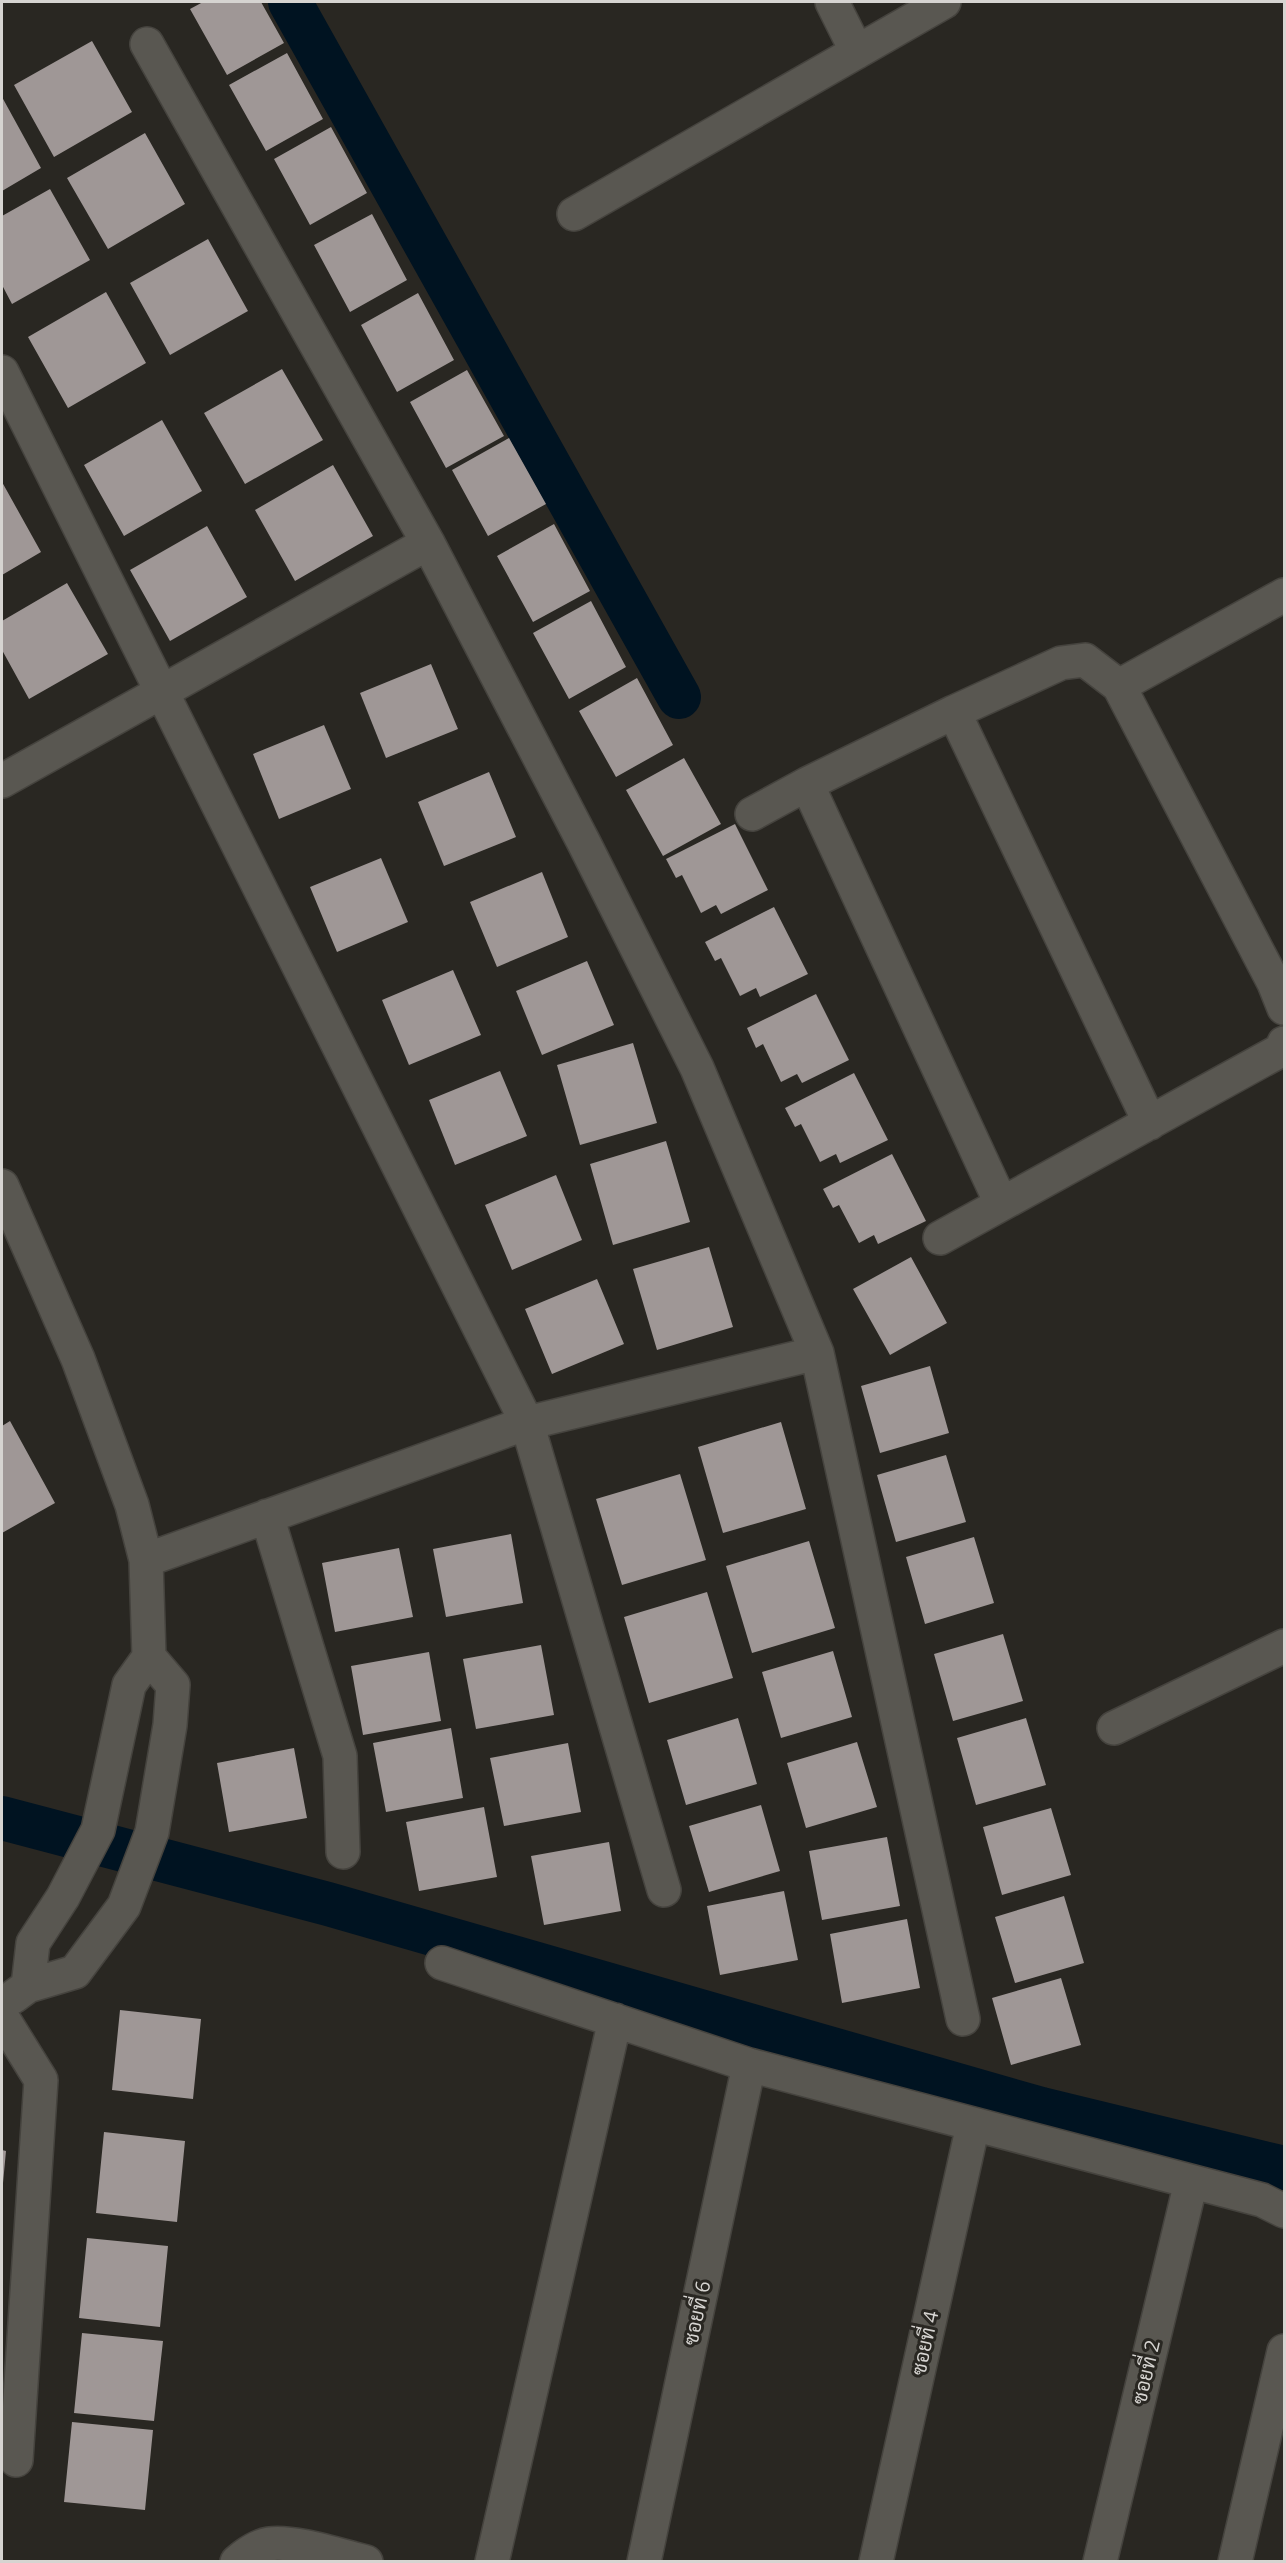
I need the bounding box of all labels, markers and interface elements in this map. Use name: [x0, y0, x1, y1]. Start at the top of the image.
street label: ซอยที่ 6: [674, 2278, 717, 2348]
street label: ซอยที่ 4: [902, 2307, 945, 2378]
street label: ซอยที่ 2: [1122, 2336, 1166, 2407]

